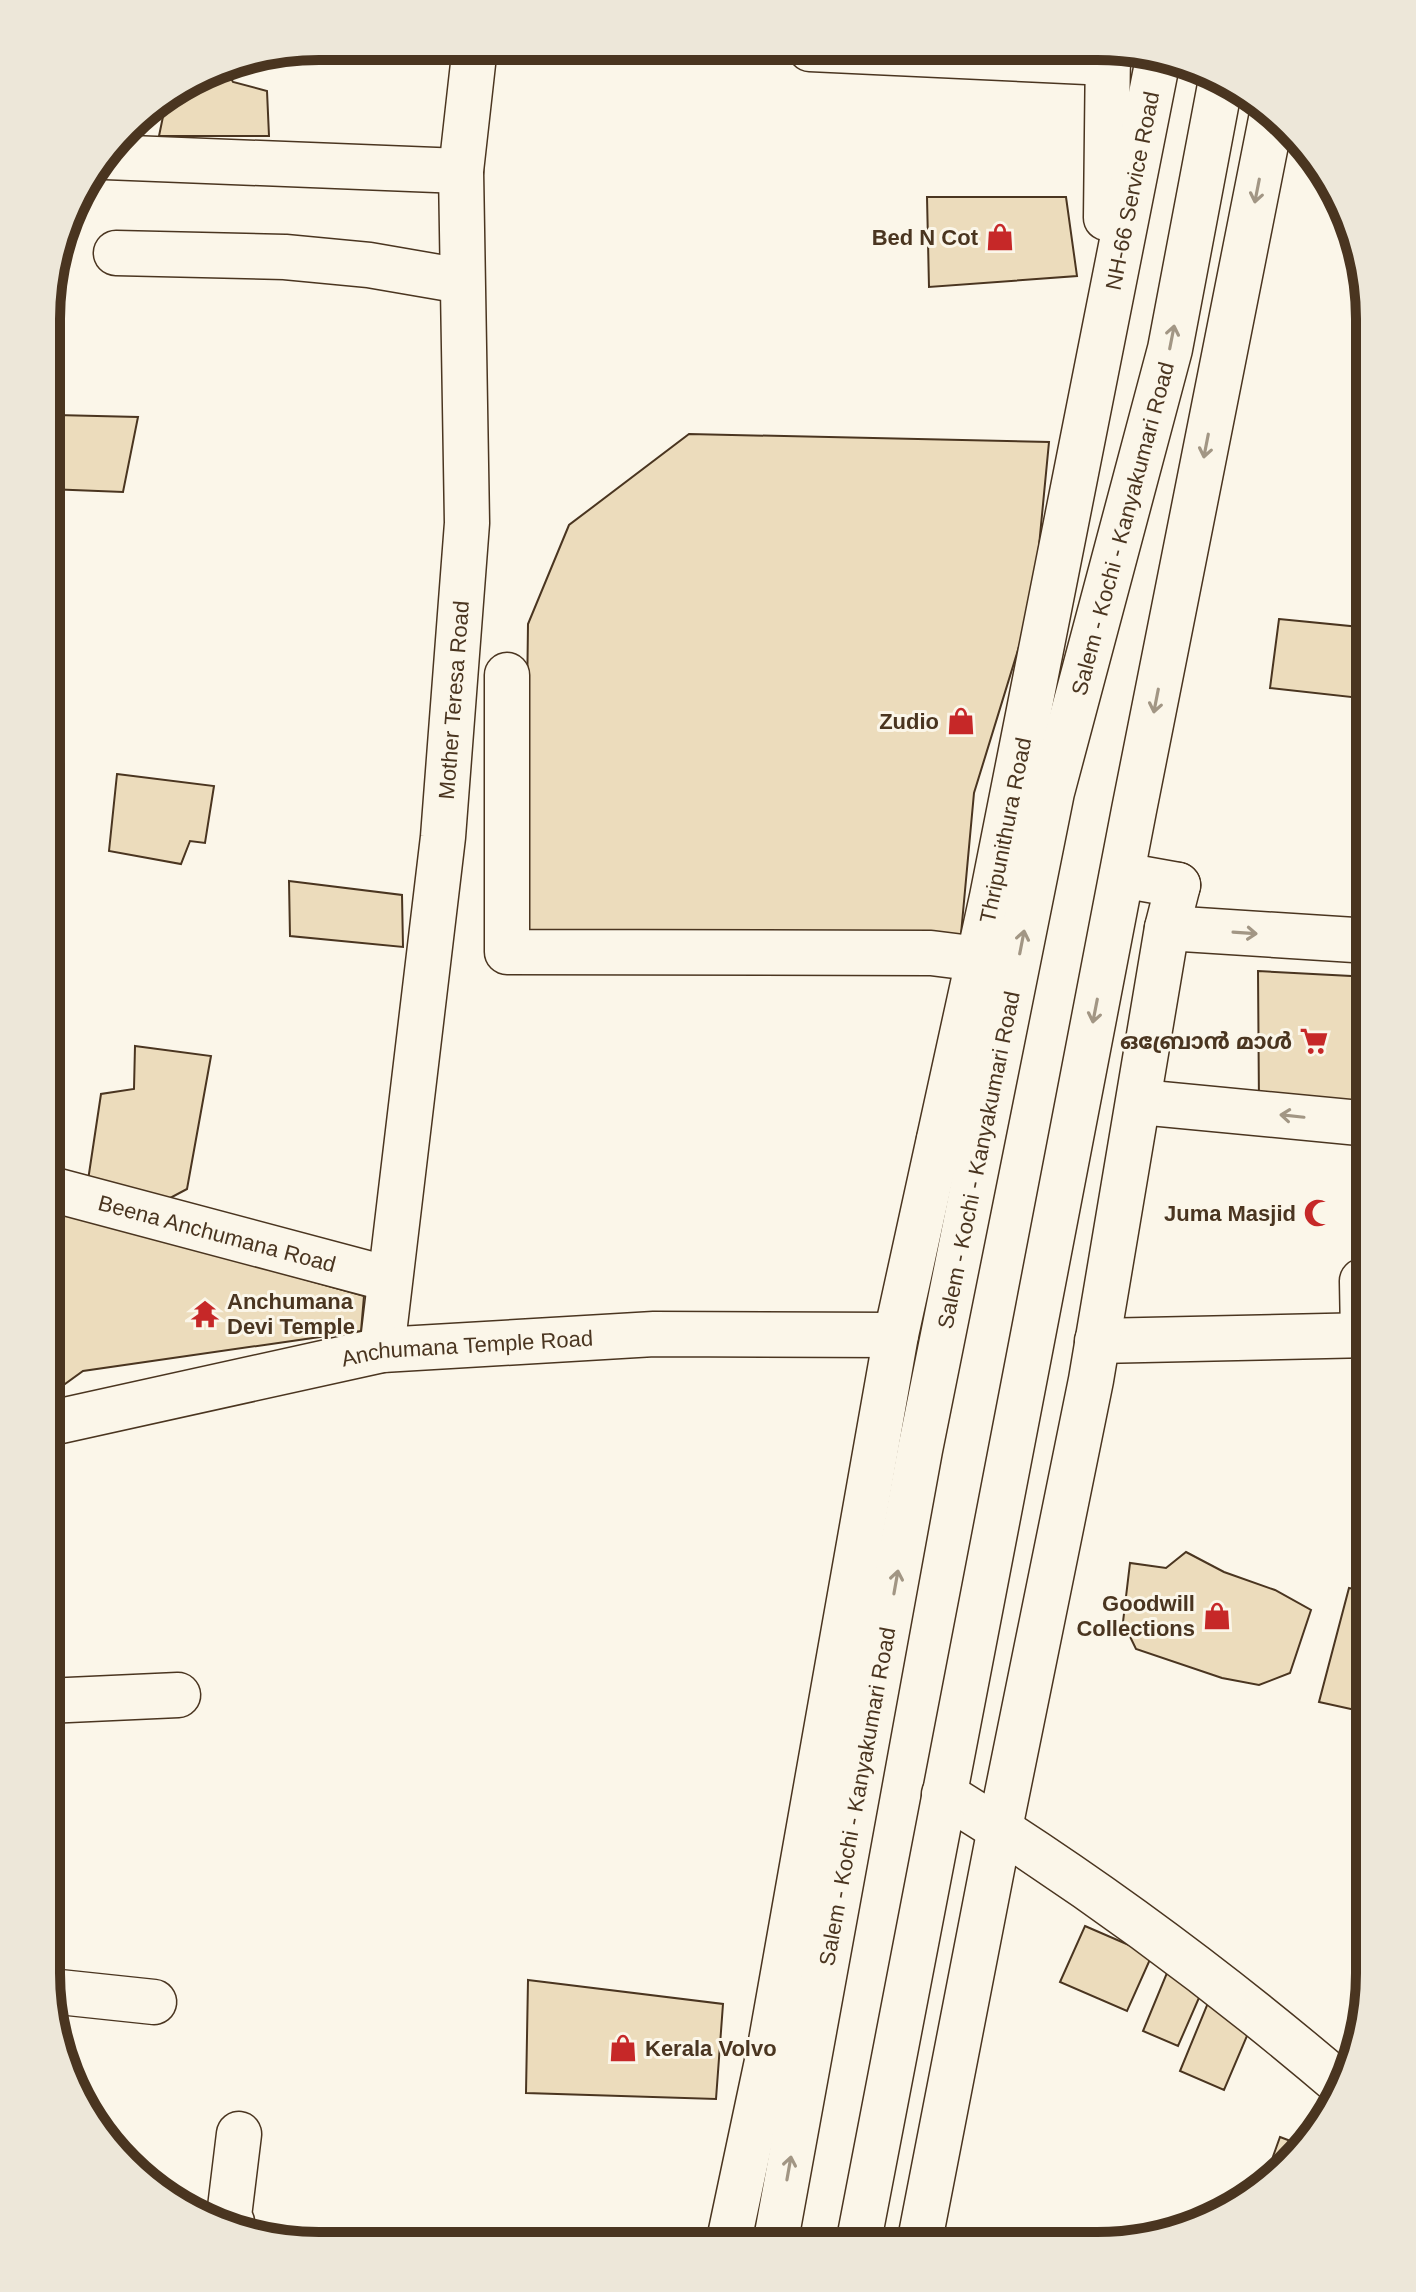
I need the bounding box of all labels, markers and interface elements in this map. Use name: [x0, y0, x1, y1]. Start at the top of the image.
street label: NH-66 Service Road: [1100, 89, 1164, 292]
one-way arrow: [1249, 178, 1264, 203]
shop icon: Bed N Cot: [985, 222, 1015, 252]
place label: Bed N Cot: [872, 225, 979, 250]
one-way arrow: [1166, 325, 1181, 350]
street label: Salem - Kochi - Kanyakumari Road: [1066, 359, 1179, 698]
one-way arrow: [1198, 433, 1213, 458]
street label: Mother Teresa Road: [433, 600, 474, 800]
one-way arrow: [1147, 688, 1162, 713]
shop icon: Zudio: [946, 706, 976, 736]
place label: Zudio: [879, 709, 939, 734]
street label: Thripunithura Road: [974, 735, 1036, 925]
one-way arrow: [1231, 926, 1258, 941]
one-way arrow: [1015, 930, 1030, 956]
street label: Salem - Kochi - Kanyakumari Road: [932, 989, 1024, 1331]
one-way arrow: [1087, 998, 1102, 1023]
supermarket icon: ഒബ്രോൻ മാൾ: [1299, 1026, 1329, 1056]
place label: ഒബ്രോൻ മാൾ: [1120, 1029, 1292, 1054]
one-way arrow: [1279, 1109, 1306, 1124]
street label: Beena Anchumana Road: [96, 1190, 339, 1277]
mosque icon: Juma Masjid: [1303, 1198, 1333, 1228]
place label: Juma Masjid: [1164, 1201, 1296, 1226]
place label: Anchumana Devi Temple: [227, 1289, 355, 1339]
temple icon: Anchumana Devi Temple: [190, 1299, 220, 1329]
street label: Anchumana Temple Road: [339, 1325, 594, 1371]
one-way arrow: [889, 1570, 904, 1595]
place label: Goodwill Collections: [1076, 1591, 1195, 1641]
shop icon: Goodwill Collections: [1202, 1601, 1232, 1631]
street label: Salem - Kochi - Kanyakumari Road: [814, 1625, 900, 1968]
shop icon: Kerala Volvo: [608, 2033, 638, 2063]
place label: Kerala Volvo: [645, 2036, 777, 2061]
one-way arrow: [783, 2156, 798, 2182]

